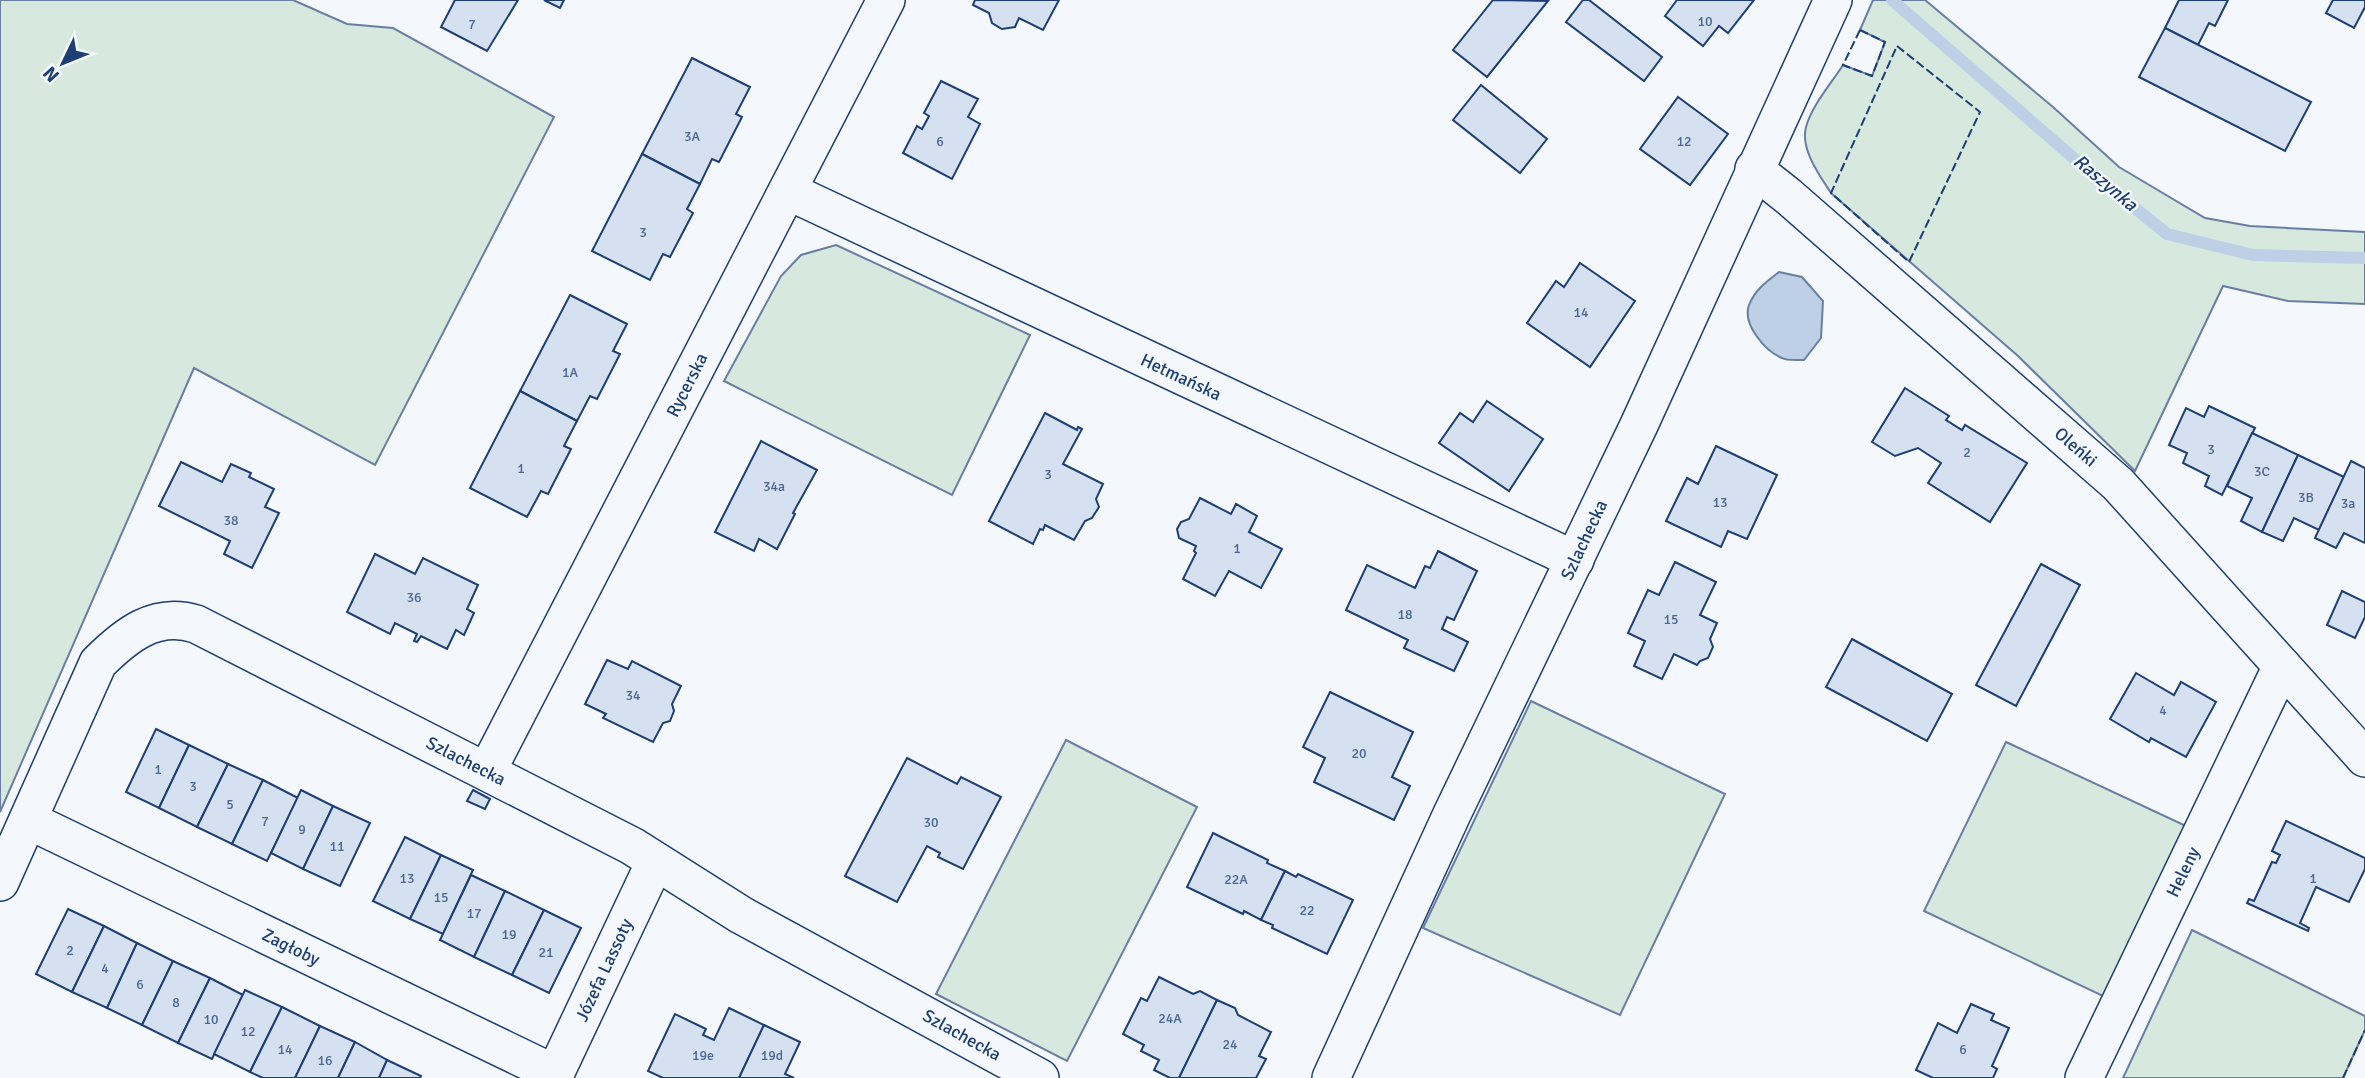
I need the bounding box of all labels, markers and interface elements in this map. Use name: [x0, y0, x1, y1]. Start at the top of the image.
house number: 10: [1697, 13, 1713, 30]
house number: 7: [468, 16, 476, 33]
north arrow: [28, 28, 98, 98]
text: N: [38, 61, 65, 87]
house number: 3A: [684, 128, 700, 145]
house number: 6: [936, 133, 944, 150]
house number: 12: [1676, 133, 1692, 150]
water label: Raszynka: [2068, 149, 2143, 217]
house number: 3: [639, 224, 647, 241]
house number: 14: [1573, 304, 1589, 321]
street label: Rycerska: [662, 349, 712, 421]
street label: Hetmańska: [1137, 349, 1225, 405]
house number: 1A: [562, 364, 578, 381]
street label: Oleńki: [2050, 422, 2102, 472]
house number: 3: [2207, 441, 2215, 458]
house number: 2: [1963, 444, 1971, 461]
house number: 1: [517, 460, 525, 477]
house number: 3C: [2254, 463, 2270, 480]
house number: 3: [1044, 466, 1052, 483]
house number: 34a: [763, 478, 785, 495]
house number: 3B: [2298, 489, 2314, 506]
house number: 13: [1712, 494, 1728, 511]
house number: 3a: [2341, 495, 2355, 512]
street label: Szlachecka: [1556, 496, 1612, 584]
house number: 38: [223, 512, 239, 529]
house number: 1: [1233, 540, 1241, 557]
house number: 36: [406, 589, 422, 606]
house number: 18: [1397, 606, 1413, 623]
house number: 15: [1663, 611, 1679, 628]
house number: 34: [625, 687, 641, 704]
house number: 4: [2159, 702, 2167, 719]
street label: Szlachecka: [423, 732, 509, 790]
house number: 20: [1351, 745, 1367, 762]
house number: 1: [154, 761, 162, 778]
house number: 3: [189, 778, 197, 795]
house number: 5: [226, 796, 234, 813]
house number: 7: [261, 813, 269, 830]
house number: 30: [923, 814, 939, 831]
house number: 9: [298, 821, 306, 838]
house number: 11: [329, 838, 345, 855]
street label: Heleny: [2161, 843, 2205, 901]
house number: 13: [399, 870, 415, 887]
house number: 1: [2309, 870, 2317, 887]
house number: 22A: [1224, 871, 1248, 888]
house number: 15: [433, 889, 449, 906]
house number: 22: [1299, 902, 1315, 919]
house number: 17: [466, 905, 482, 922]
street label: Józefa Lassoty: [571, 914, 638, 1025]
street label: Zagłoby: [258, 924, 324, 971]
house number: 19: [501, 926, 517, 943]
house number: 2: [66, 942, 74, 959]
house number: 21: [538, 944, 554, 961]
house number: 4: [101, 960, 109, 977]
house number: 6: [136, 976, 144, 993]
house number: 8: [172, 994, 180, 1011]
street label: Szlachecka: [919, 1004, 1005, 1066]
house number: 24A: [1158, 1010, 1182, 1027]
house number: 10: [203, 1011, 219, 1028]
house number: 12: [240, 1023, 256, 1040]
house number: 24: [1222, 1036, 1238, 1053]
house number: 14: [277, 1041, 293, 1058]
house number: 6: [1959, 1041, 1967, 1058]
house number: 19e: [692, 1047, 714, 1064]
house number: 19d: [761, 1047, 783, 1064]
house number: 16: [317, 1052, 333, 1069]

